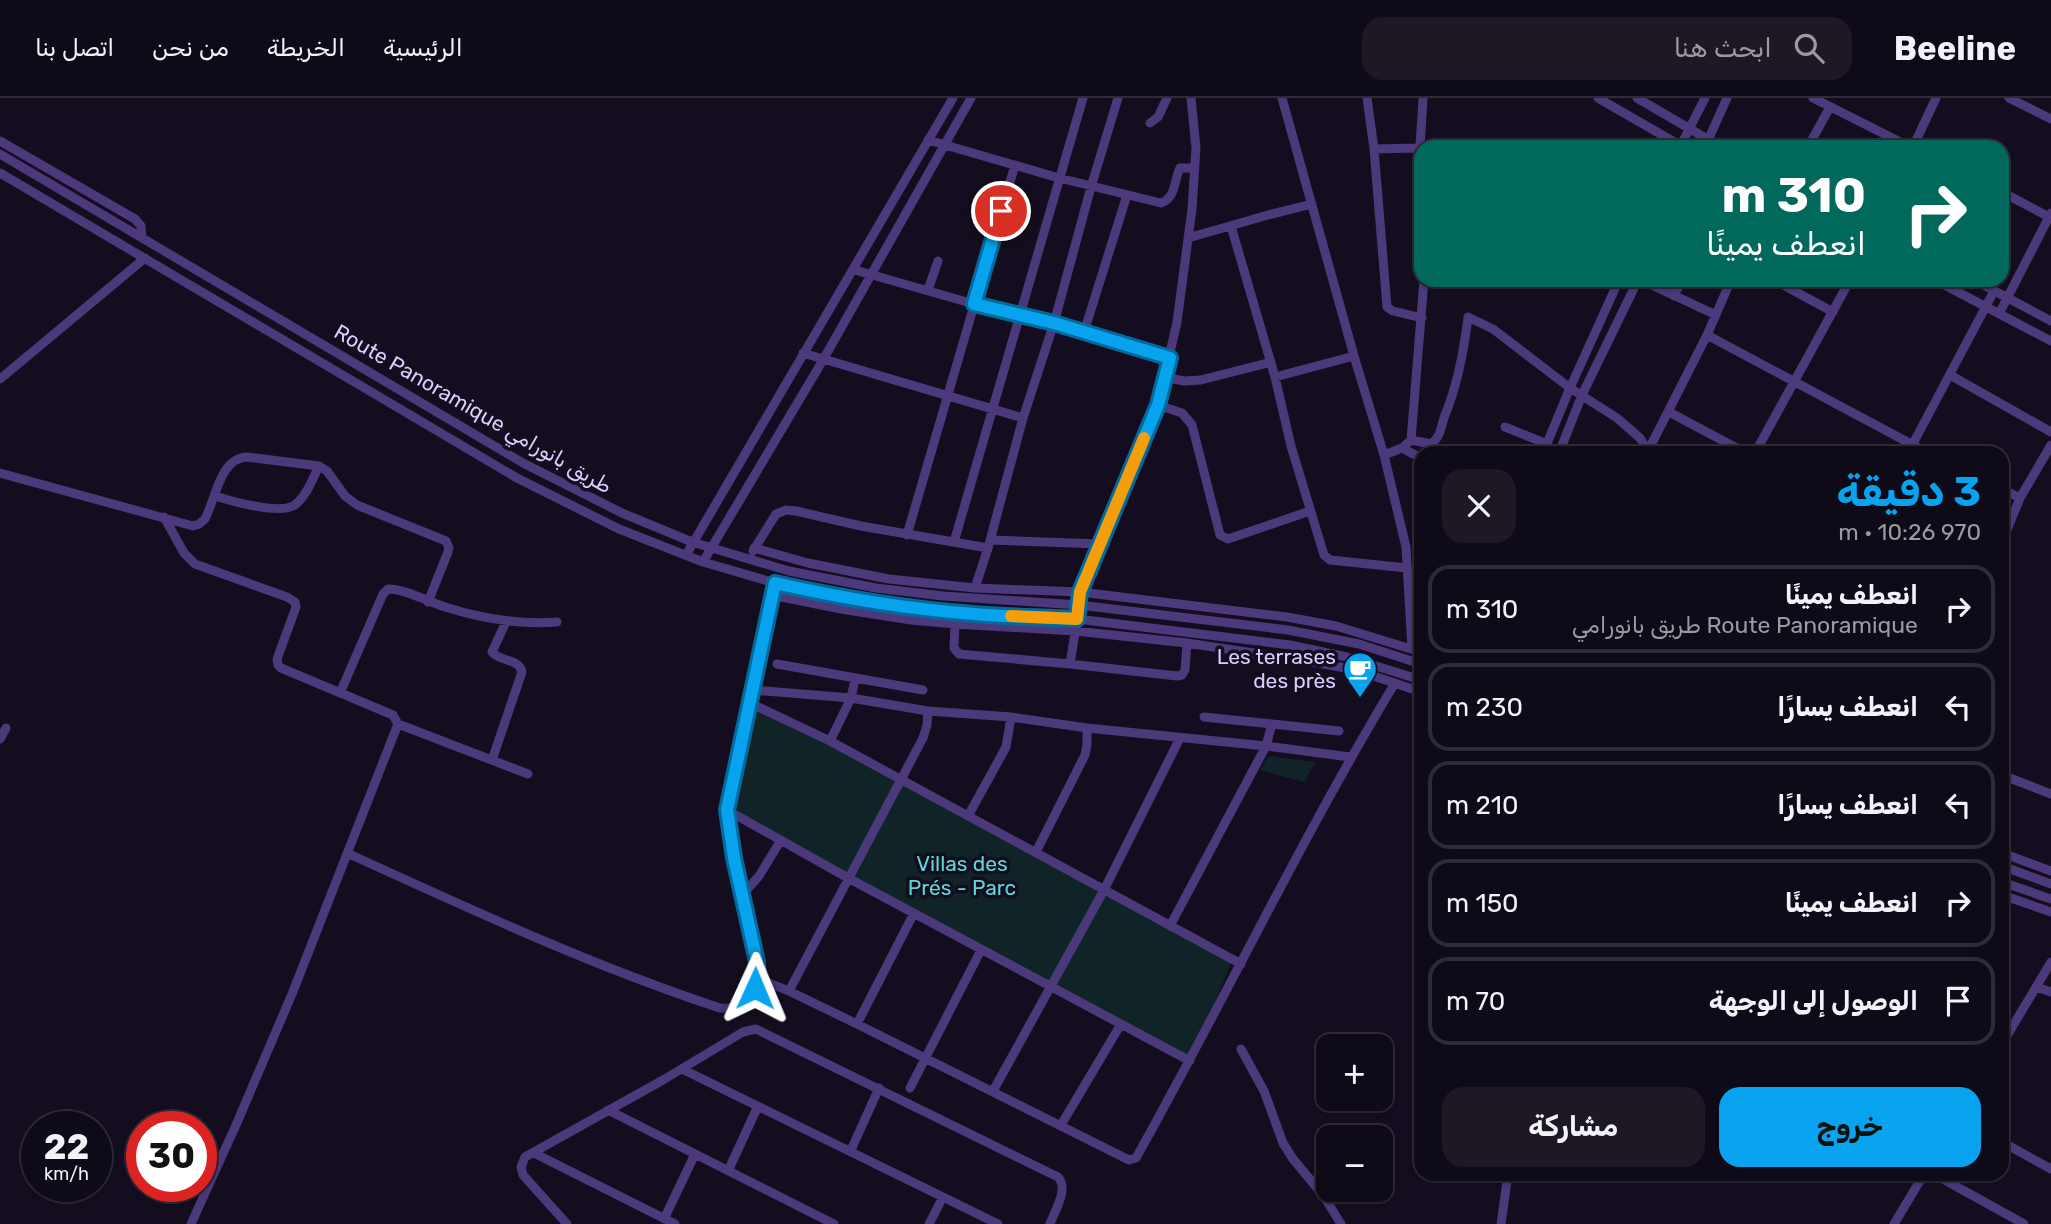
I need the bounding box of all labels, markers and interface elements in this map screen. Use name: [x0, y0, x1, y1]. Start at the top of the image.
search box: [1362, 17, 1852, 80]
icon: search: [1790, 29, 1828, 67]
text: Beeline: [1894, 29, 2016, 68]
text: ابحث هنا: [1674, 33, 1772, 64]
text: اتصل بنا: [35, 34, 114, 62]
text: من نحن: [152, 34, 229, 62]
text: الخريطة: [267, 34, 345, 62]
text: الرئيسية: [383, 34, 463, 62]
text: 310 m: [1721, 166, 1866, 224]
icon: right: [1890, 168, 1981, 259]
pin: [971, 181, 1031, 241]
icon: arrive: [982, 192, 1020, 230]
text: انعطف يمينًا: [1706, 225, 1866, 263]
street label: Route Panoramique طريق بانورامي: [328, 319, 616, 502]
text: 3 دقيقة: [1836, 467, 1981, 517]
button: close: [1442, 469, 1516, 543]
text: 970 m · 10:26: [1838, 518, 1981, 546]
text: انعطف يمينًا: [1785, 580, 1918, 611]
icon: right: [1939, 590, 1977, 628]
text: 310 m: [1446, 594, 1518, 625]
text: Route Panoramique طريق بانورامي: [1572, 611, 1918, 639]
place label: Les terrases des près: [1217, 644, 1336, 693]
cafe icon: Les terrases des près: [1341, 650, 1379, 699]
icon: left: [1939, 688, 1977, 726]
text: 230 m: [1446, 692, 1523, 723]
text: انعطف يسارًا: [1777, 692, 1918, 723]
icon: left: [1939, 786, 1977, 824]
text: 210 m: [1446, 790, 1518, 821]
text: انعطف يسارًا: [1777, 790, 1918, 821]
park label: Villas des Prés - Parc: [908, 851, 1016, 900]
icon: right: [1939, 884, 1977, 922]
text: 150 m: [1446, 888, 1519, 919]
text: انعطف يمينًا: [1785, 888, 1918, 919]
position arrow: [718, 951, 792, 1025]
icon: arrive: [1939, 982, 1977, 1020]
text: 70 m: [1446, 986, 1505, 1017]
text: الوصول إلى الوجهة: [1709, 986, 1918, 1017]
map controls: [1316, 1034, 1393, 1202]
button: +: [1316, 1034, 1393, 1111]
button: مشاركة: [1442, 1087, 1705, 1167]
button: خروج: [1719, 1087, 1981, 1167]
speed limit sign: 30: [126, 1111, 217, 1202]
button: −: [1316, 1125, 1393, 1202]
text: 22: [44, 1126, 89, 1168]
text: km/h: [44, 1163, 89, 1185]

